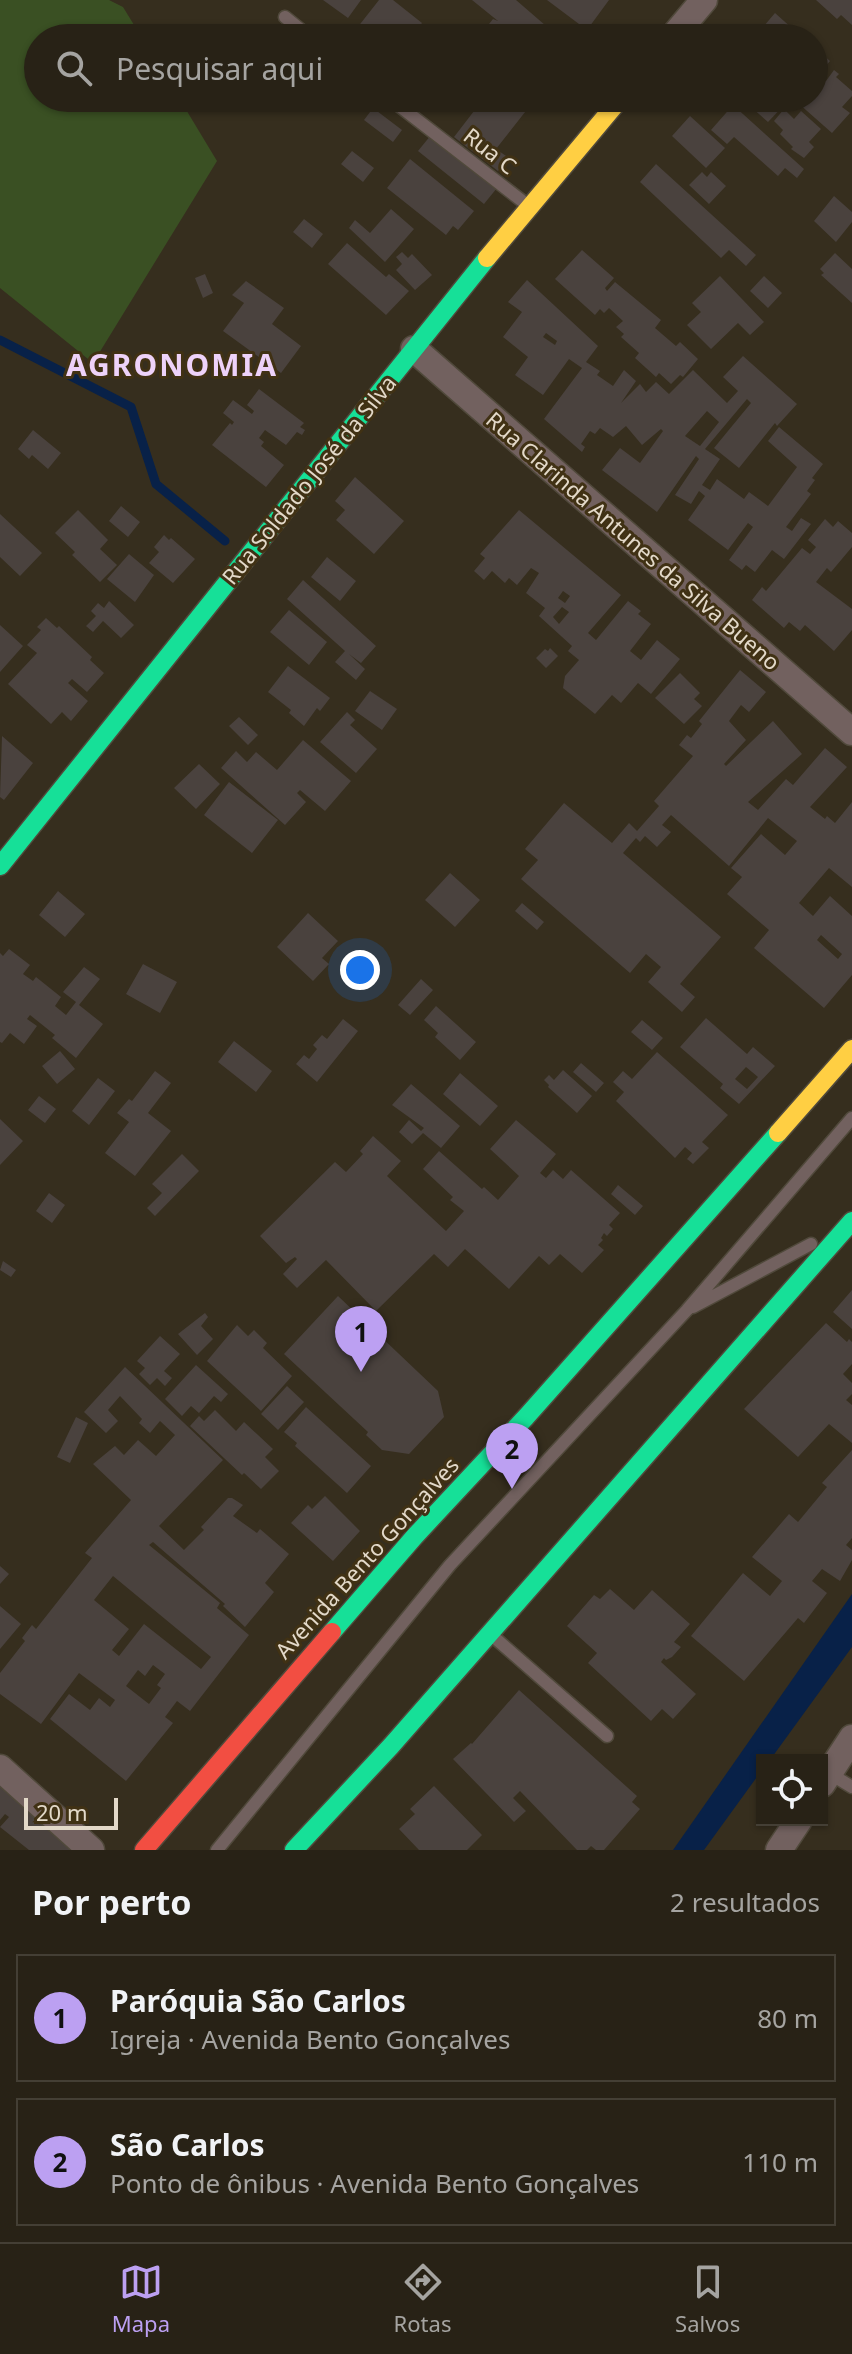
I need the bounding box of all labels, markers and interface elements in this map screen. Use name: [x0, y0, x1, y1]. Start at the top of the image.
search box: [24, 24, 828, 112]
icon: search: [52, 46, 96, 90]
text: Pesquisar aqui: [116, 48, 323, 89]
street label: Rua C: [458, 120, 523, 180]
district label: AGRONOMIA: [66, 344, 278, 385]
street label: Rua Soldado José da Silva: [214, 368, 402, 590]
street label: Rua Clarinda Antunes da Silva Bueno: [480, 404, 787, 676]
your location: [340, 950, 380, 990]
pin: 1: [335, 1306, 387, 1372]
pin: 2: [486, 1423, 538, 1489]
street label: Avenida Bento Gonçalves: [268, 1450, 465, 1664]
map controls: [756, 1754, 828, 1826]
button: locate: [756, 1754, 828, 1826]
scale bar: [24, 1794, 118, 1830]
text: 20 m: [36, 1797, 87, 1827]
text: Por perto: [32, 1879, 191, 1925]
text: 2 resultados: [670, 1884, 820, 1920]
text: Paróquia São Carlos: [110, 1980, 406, 2021]
text: 1: [53, 2000, 67, 2036]
text: 80 m: [757, 2000, 818, 2036]
text: Igreja · Avenida Bento Gonçalves: [110, 2021, 510, 2057]
text: São Carlos: [110, 2124, 264, 2165]
text: 2: [53, 2144, 67, 2180]
text: 110 m: [742, 2144, 818, 2180]
text: Ponto de ônibus · Avenida Bento Gonçalves: [110, 2165, 639, 2201]
tab: Mapa: [112, 2260, 170, 2338]
tab: Rotas: [394, 2260, 451, 2338]
tab: Salvos: [675, 2260, 740, 2338]

